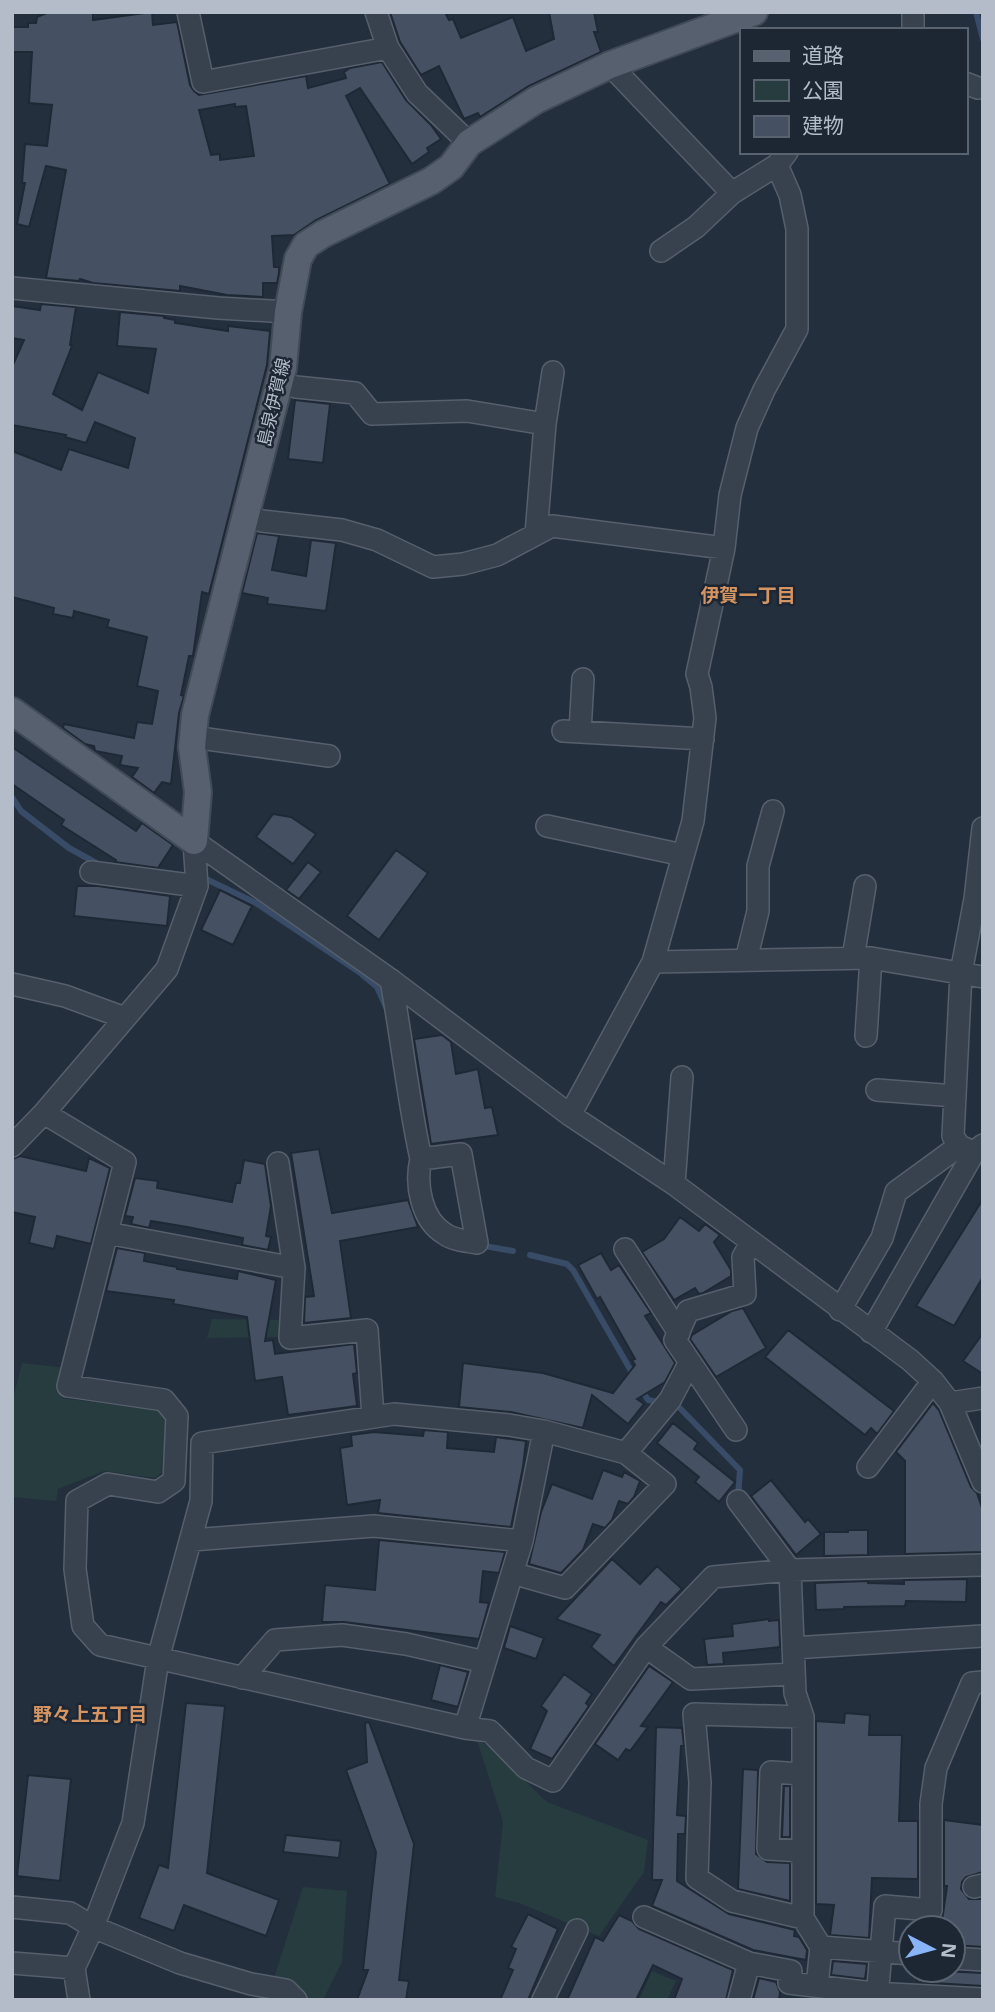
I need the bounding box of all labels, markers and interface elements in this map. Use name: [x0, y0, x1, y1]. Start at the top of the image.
legend: [740, 28, 967, 154]
text: 道路: [802, 41, 844, 69]
text: 公園: [802, 76, 844, 104]
text: 建物: [802, 111, 844, 139]
street label: 島泉伊賀線: [251, 355, 295, 449]
district label: 伊賀一丁目: [700, 582, 796, 608]
district label: 野々上五丁目: [33, 1701, 147, 1727]
north arrow: [897, 1914, 967, 1984]
text: N: [935, 1942, 963, 1960]

